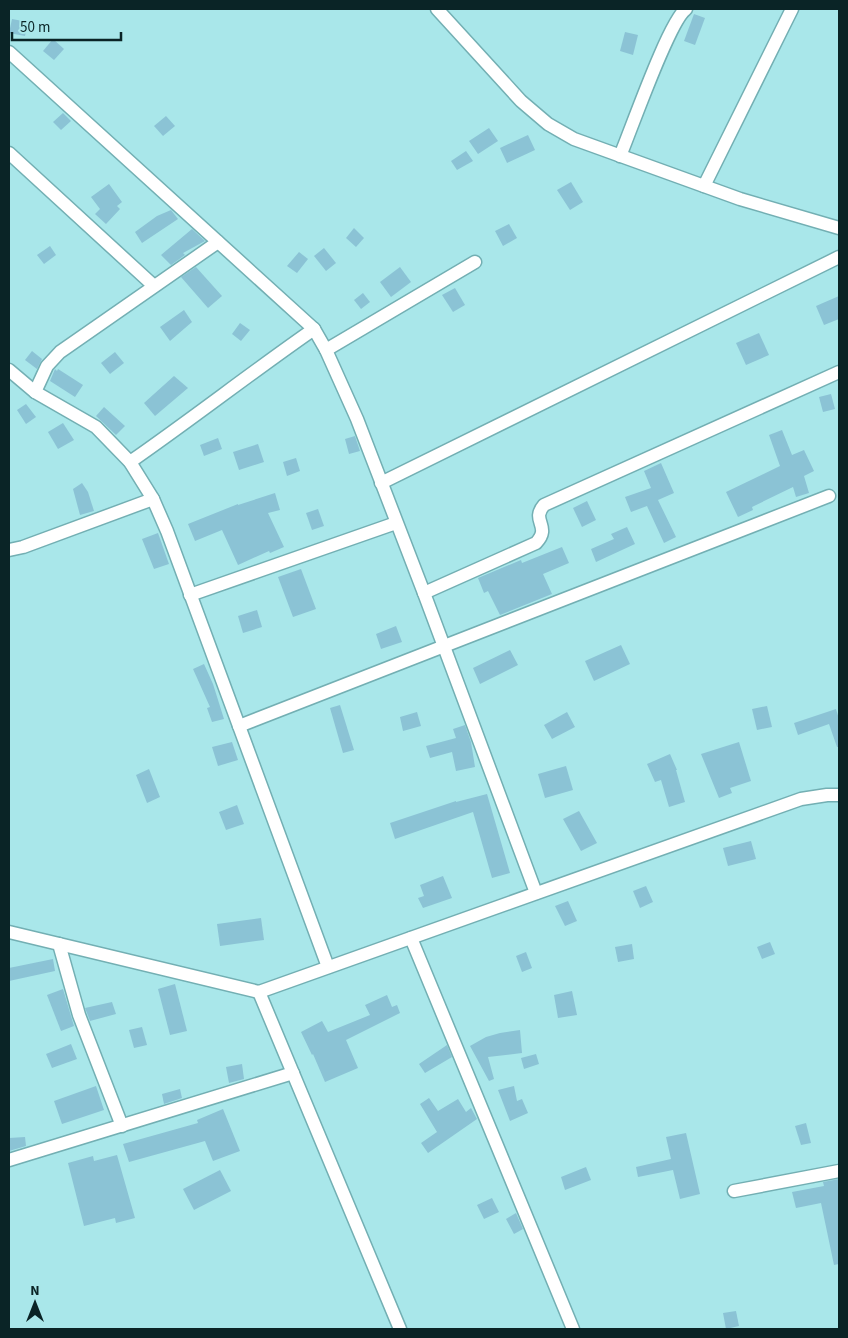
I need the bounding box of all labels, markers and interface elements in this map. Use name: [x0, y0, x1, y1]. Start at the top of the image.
scale bar: [12, 10, 121, 42]
text: 50 m: [20, 17, 50, 38]
north arrow: [10, 1278, 60, 1328]
text: N: [30, 1281, 40, 1301]

